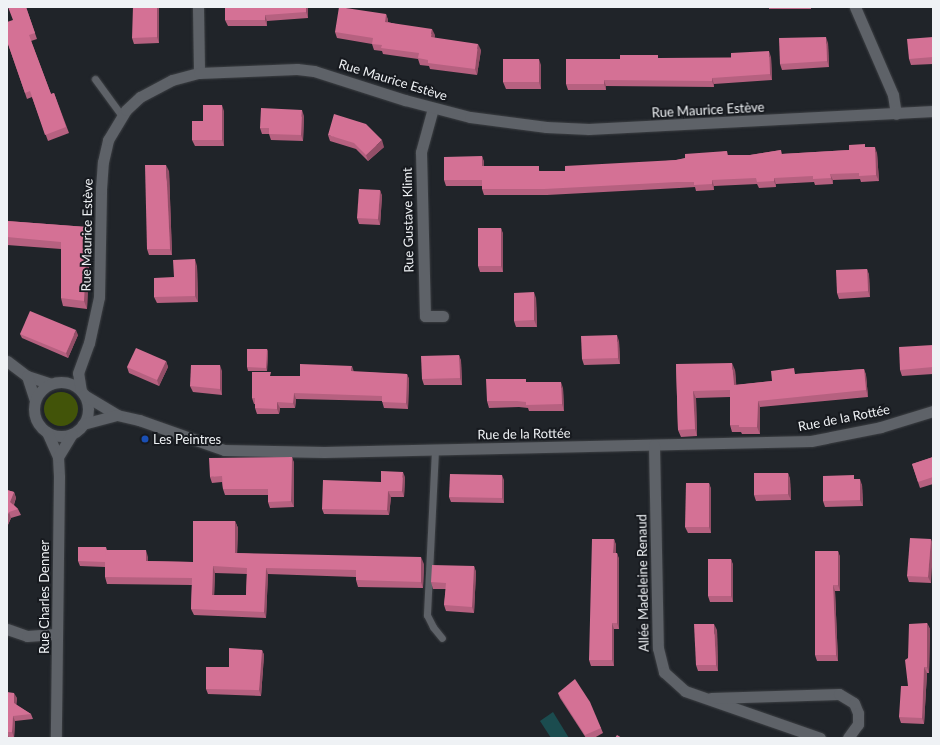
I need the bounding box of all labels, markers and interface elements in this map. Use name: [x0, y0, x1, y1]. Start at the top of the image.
street label: Rue Maurice Estève: [337, 56, 449, 104]
street label: Rue Maurice Estève: [651, 99, 765, 121]
street label: Rue Gustave Klimt: [399, 167, 417, 273]
street label: Rue Maurice Estève: [78, 178, 96, 292]
street label: Rue de la Rottée: [797, 401, 891, 435]
street label: Rue de la Rottée: [477, 425, 571, 443]
place label: Les Peintres: [153, 431, 221, 447]
marker: Les Peintres: [140, 434, 150, 444]
street label: Allée Madeleine Renaud: [634, 514, 652, 652]
street label: Rue Charles Denner: [36, 540, 52, 654]

